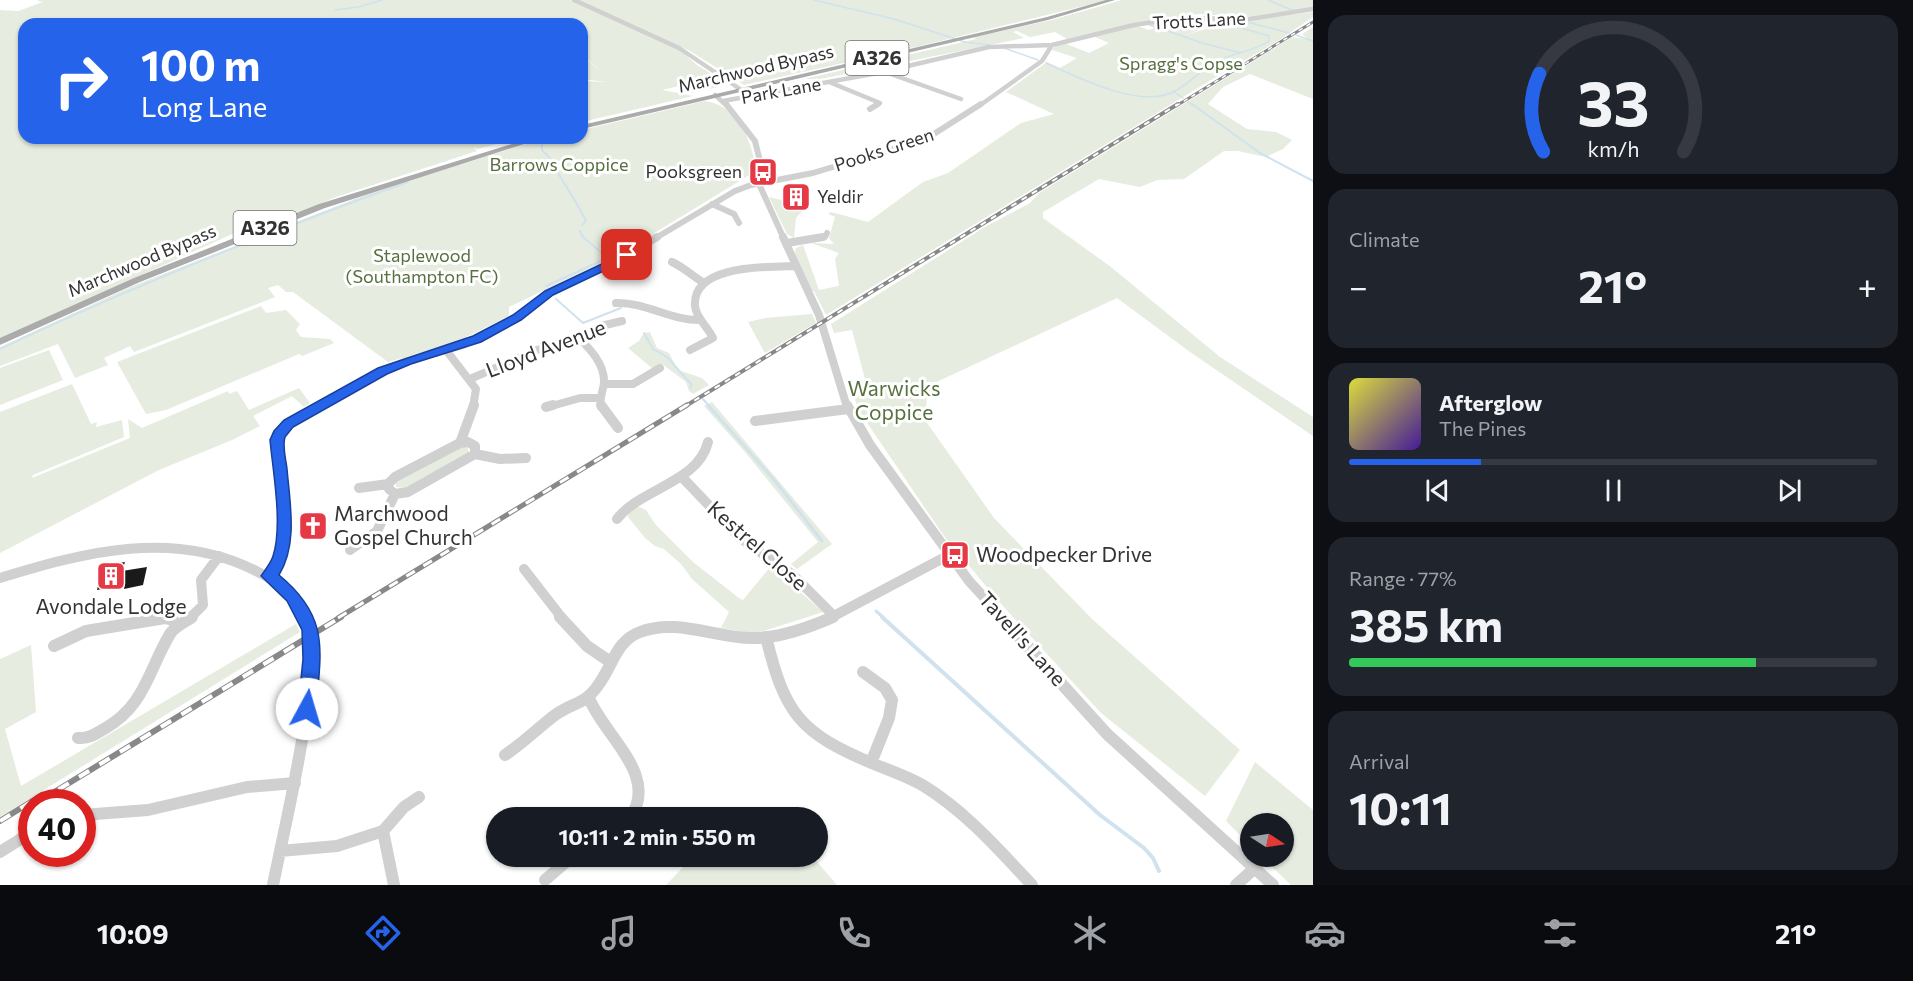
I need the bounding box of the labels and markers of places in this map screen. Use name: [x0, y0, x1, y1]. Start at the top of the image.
bus stop icon: Pooksgreen: [747, 156, 779, 188]
place label: Pooksgreen: [646, 160, 742, 182]
building icon: Yeldir: [780, 181, 812, 213]
place label: Yeldir: [817, 185, 863, 207]
pin: [601, 229, 652, 280]
place label: Marchwood Gospel Church: [334, 500, 473, 549]
church icon: Marchwood Gospel Church: [297, 510, 329, 542]
bus stop icon: Woodpecker Drive: [939, 539, 971, 571]
place label: Woodpecker Drive: [976, 541, 1152, 566]
building icon: Avondale Lodge: [95, 560, 127, 592]
place label: Avondale Lodge: [35, 593, 187, 618]

